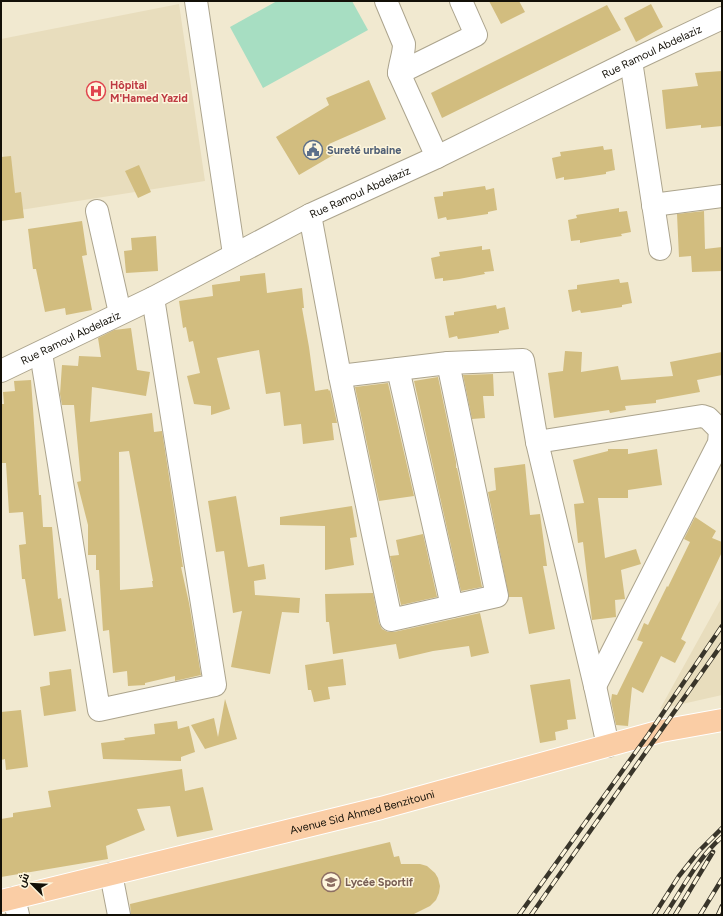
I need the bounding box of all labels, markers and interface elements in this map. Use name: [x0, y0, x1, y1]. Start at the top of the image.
street label: Rue Ramoul Abdelaziz: [600, 22, 704, 81]
place label: Hôpital M'Hamed Yazid: [110, 79, 188, 105]
hospital icon: Hôpital M'Hamed Yazid: [85, 80, 107, 102]
public building icon: Sureté urbaine: [302, 139, 324, 161]
place label: Sureté urbaine: [327, 144, 401, 157]
street label: Rue Ramoul Abdelaziz: [308, 164, 412, 221]
street label: Rue Ramoul Abdelaziz: [18, 308, 122, 367]
street label: Avenue Sid Ahmed Benzitouni: [289, 787, 436, 837]
north arrow: [12, 864, 52, 904]
text: ش: [15, 871, 32, 889]
school or university icon: Lycée Sportif: [320, 871, 342, 893]
place label: Lycée Sportif: [345, 876, 414, 889]

